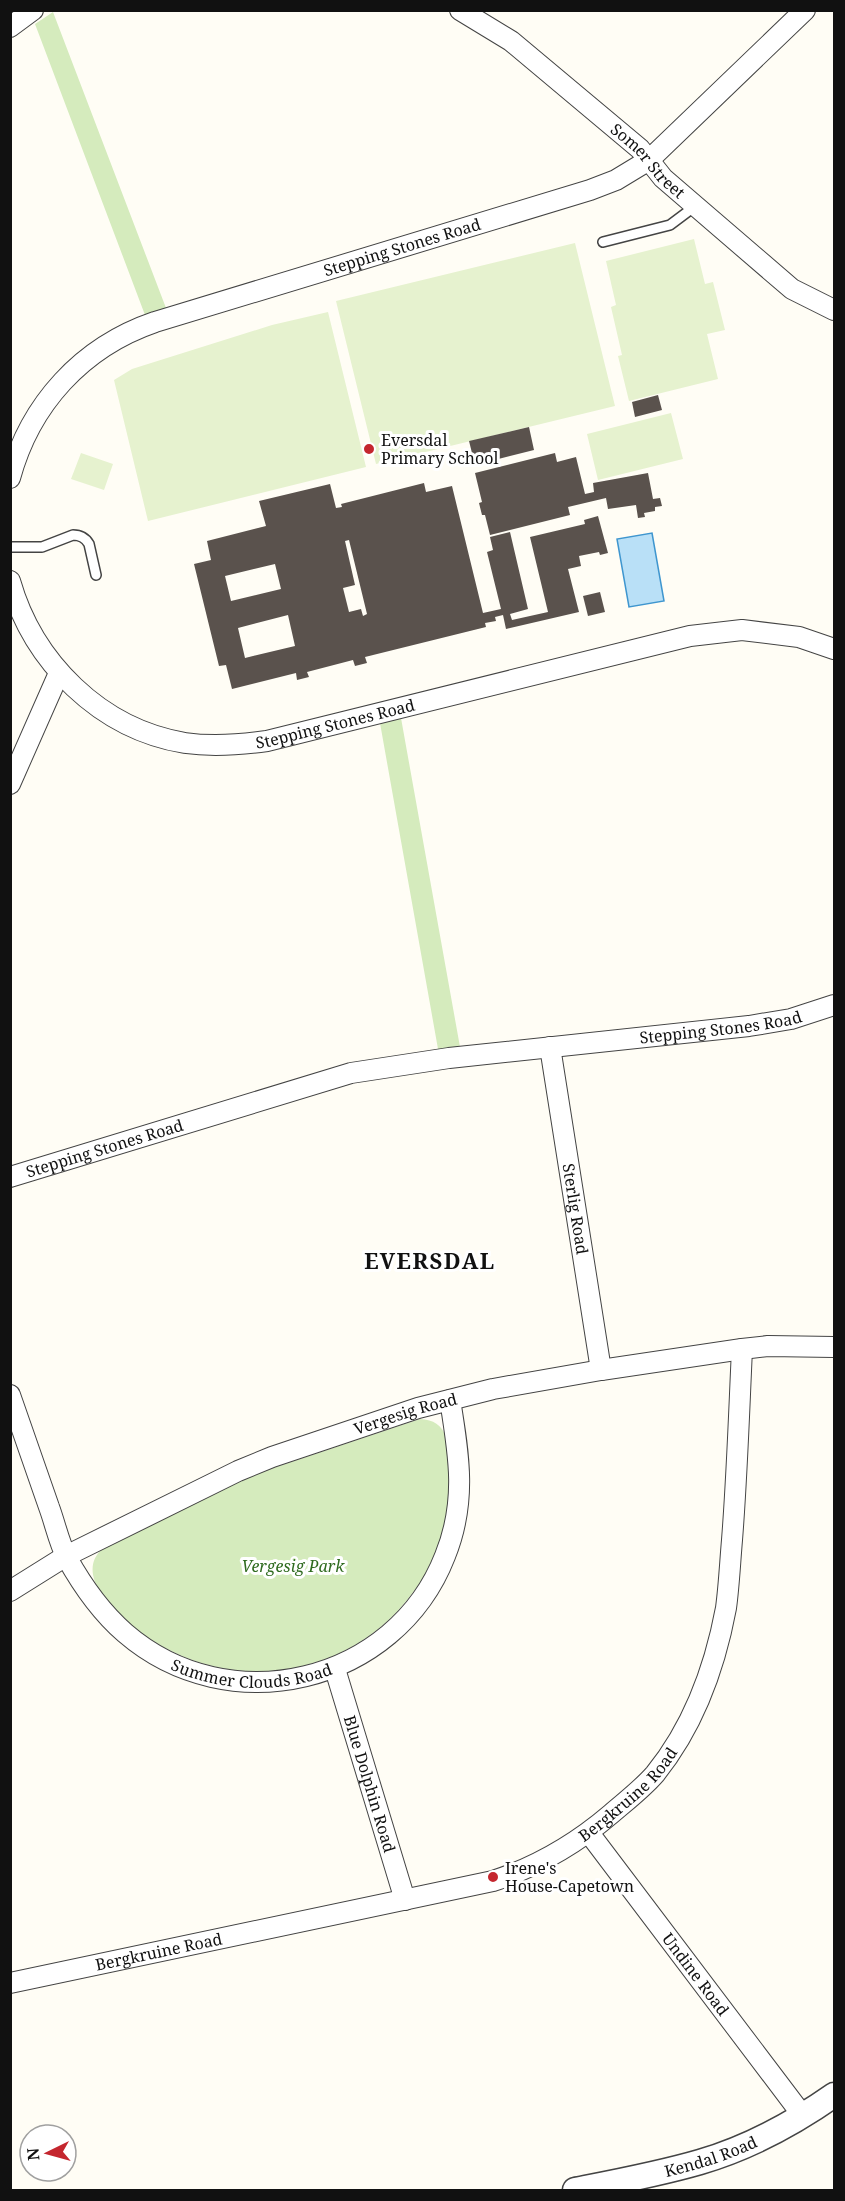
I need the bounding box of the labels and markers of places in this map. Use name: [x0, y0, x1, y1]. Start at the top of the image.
place label: Eversdal Primary School: [381, 429, 498, 469]
marker: Eversdal Primary School: [362, 442, 376, 456]
place label: Irene's House-Capetown: [505, 1857, 634, 1897]
marker: Irene's House-Capetown: [486, 1870, 500, 1884]

